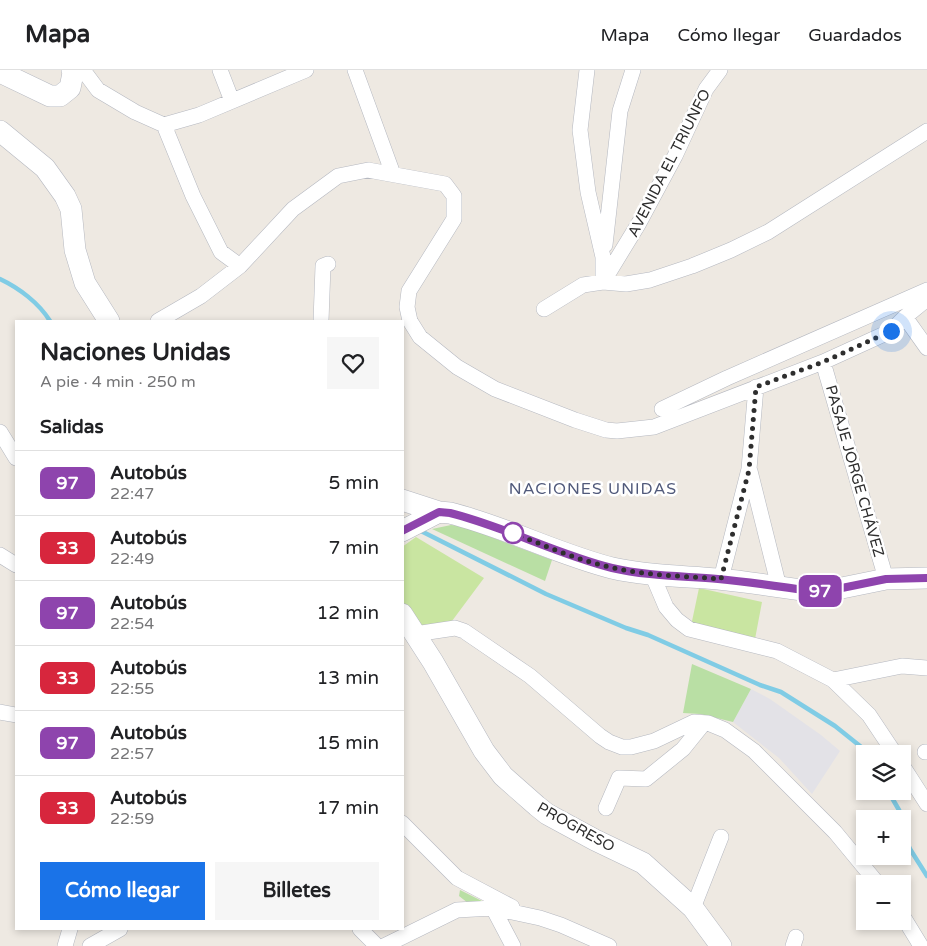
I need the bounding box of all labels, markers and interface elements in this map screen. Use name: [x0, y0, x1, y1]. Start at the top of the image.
text: Mapa: [25, 20, 90, 49]
text: Mapa: [600, 24, 649, 46]
text: Cómo llegar: [677, 24, 780, 46]
text: Guardados: [808, 24, 902, 46]
street label: AVENIDA EL TRIUNFO: [624, 86, 714, 240]
your location: [879, 319, 904, 344]
button: heart: [327, 337, 379, 389]
text: Naciones Unidas: [40, 338, 231, 367]
text: A pie · 4 min · 250 m: [40, 372, 196, 392]
street label: PASAJE JORGE CHÁVEZ: [822, 383, 888, 559]
text: Salidas: [40, 416, 104, 438]
text: Autobús: [110, 462, 187, 484]
text: 97: [56, 472, 79, 494]
text: 5 min: [328, 472, 379, 494]
district label: NACIONES UNIDAS: [509, 479, 677, 499]
text: 22:47: [110, 484, 154, 504]
unlabelled marker: [502, 522, 524, 544]
text: Autobús: [110, 527, 187, 549]
text: 33: [56, 537, 79, 559]
text: 7 min: [328, 537, 379, 559]
text: 22:49: [110, 549, 154, 569]
line badge: 97: [798, 575, 842, 607]
text: 97: [809, 580, 831, 602]
text: Autobús: [110, 592, 187, 614]
text: 97: [56, 602, 79, 624]
text: 12 min: [316, 602, 379, 624]
text: 22:54: [110, 614, 154, 634]
text: Autobús: [110, 657, 187, 679]
text: 33: [56, 667, 79, 689]
text: 13 min: [316, 667, 379, 689]
text: 22:55: [110, 679, 154, 699]
text: Autobús: [110, 722, 187, 744]
text: 97: [56, 732, 79, 754]
text: 15 min: [316, 732, 379, 754]
text: 22:57: [110, 744, 154, 764]
map controls: [856, 745, 911, 930]
button: layers: [856, 745, 911, 800]
text: Autobús: [110, 787, 187, 809]
text: 33: [56, 797, 79, 819]
text: 17 min: [316, 797, 379, 819]
street label: PROGRESO: [534, 798, 618, 856]
text: 22:59: [110, 809, 154, 829]
button: +: [856, 810, 911, 865]
button: Cómo llegar: [40, 862, 205, 920]
button: Billetes: [215, 862, 379, 920]
button: −: [856, 875, 911, 930]

